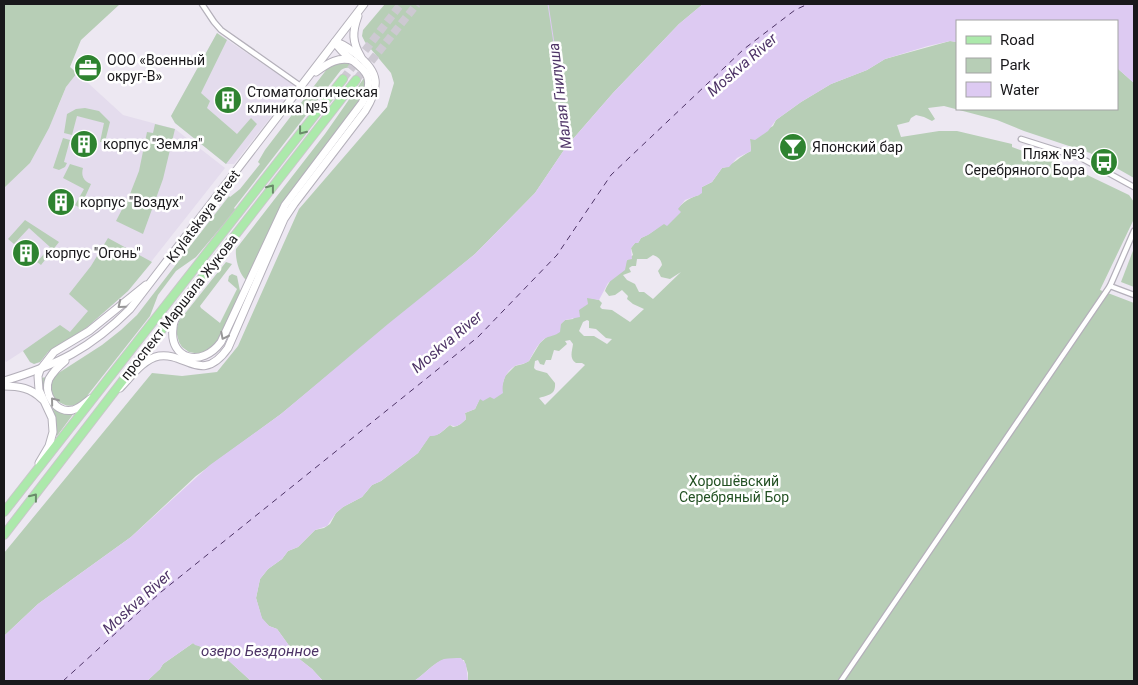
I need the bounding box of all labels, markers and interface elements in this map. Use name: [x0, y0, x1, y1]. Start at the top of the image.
legend: [956, 20, 1118, 110]
water label: Moskva River: [703, 29, 781, 100]
text: Road: [1000, 31, 1034, 49]
water label: Малая Гнилуша: [545, 42, 575, 150]
place label: ООО «Военный округ-В»: [107, 52, 205, 84]
office icon: ООО «Военный округ-В»: [73, 53, 103, 83]
text: Park: [1000, 56, 1031, 74]
text: Water: [1000, 81, 1039, 99]
place label: Стоматологическая клиника №5: [247, 84, 378, 116]
building icon: Стоматологическая клиника №5: [213, 85, 243, 115]
one-way arrow: [299, 125, 307, 134]
building icon: корпус "Земля": [69, 129, 99, 159]
bar icon: Японский бар: [778, 132, 808, 162]
place label: корпус "Земля": [103, 136, 203, 152]
place label: Японский бар: [812, 139, 903, 155]
place label: Пляж №3 Cеребряного Бора: [964, 146, 1085, 178]
bus stop icon: Пляж №3 Cеребряного Бора: [1089, 147, 1119, 177]
street label: Krylatskaya street: [163, 166, 243, 265]
one-way arrow: [266, 185, 274, 194]
building icon: корпус "Воздух": [46, 187, 76, 217]
place label: корпус "Воздух": [80, 194, 184, 210]
street label: проспект Маршала Жукова: [117, 231, 241, 383]
building icon: корпус "Огонь": [11, 238, 41, 268]
place label: корпус "Огонь": [45, 245, 141, 261]
one-way arrow: [118, 299, 127, 308]
water label: Moskva River: [408, 307, 487, 377]
one-way arrow: [220, 331, 230, 340]
one-way arrow: [51, 397, 60, 407]
park label: Хорошёвский Серебряный Бор: [679, 473, 789, 505]
one-way arrow: [28, 494, 36, 503]
water label: Moskva River: [99, 566, 176, 638]
water label: озеро Бездонное: [201, 642, 319, 660]

